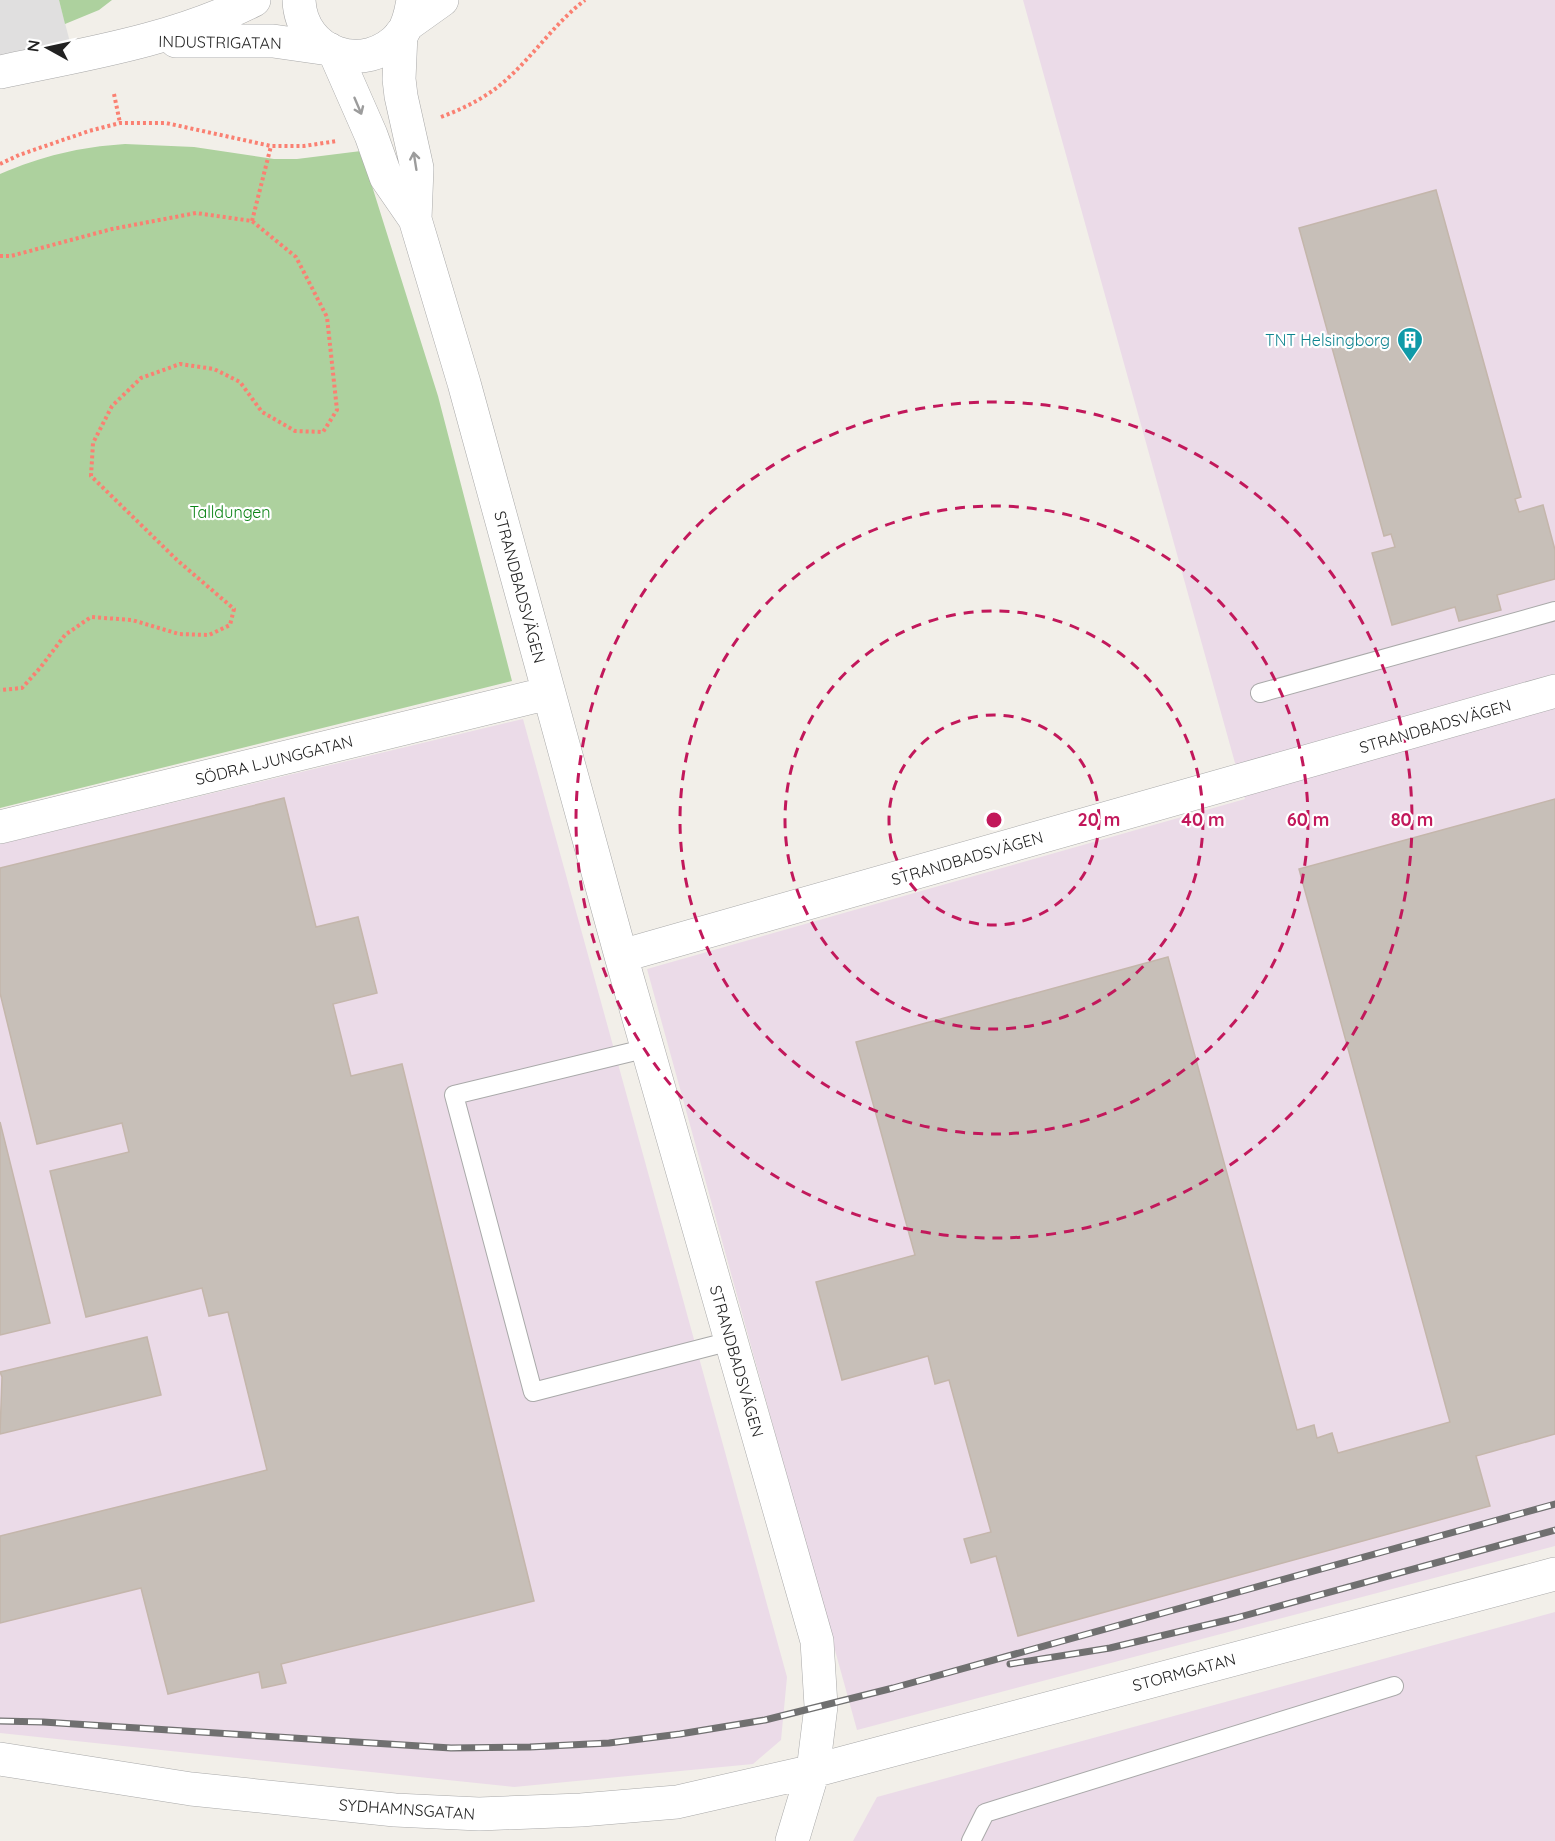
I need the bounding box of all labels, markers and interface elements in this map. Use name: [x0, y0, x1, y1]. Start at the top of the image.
north arrow: [18, 18, 78, 78]
street label: INDUSTRIGATAN: [158, 31, 282, 53]
text: N: [22, 39, 44, 53]
one-way arrow: [353, 96, 364, 115]
one-way arrow: [410, 151, 421, 171]
building icon: TNT Helsingborg: [1395, 325, 1425, 363]
place label: TNT Helsingborg: [1265, 330, 1390, 350]
park label: Talldungen: [189, 502, 271, 522]
street label: STRANDBADSVÄGEN: [490, 509, 550, 665]
street label: STRANDBADSVÄGEN: [1357, 695, 1513, 757]
street label: SÖDRA LJUNGGATAN: [193, 731, 355, 789]
text: 20 m: [1078, 808, 1120, 831]
text: 40 m: [1181, 808, 1225, 831]
text: 60 m: [1287, 808, 1329, 831]
text: 80 m: [1391, 808, 1433, 831]
centre of rings: [984, 810, 1004, 830]
street label: STRANDBADSVÄGEN: [889, 827, 1045, 889]
street label: STRANDBADSVÄGEN: [706, 1283, 768, 1439]
street label: STORMGATAN: [1130, 1649, 1238, 1695]
street label: SYDHAMNSGATAN: [338, 1794, 476, 1824]

